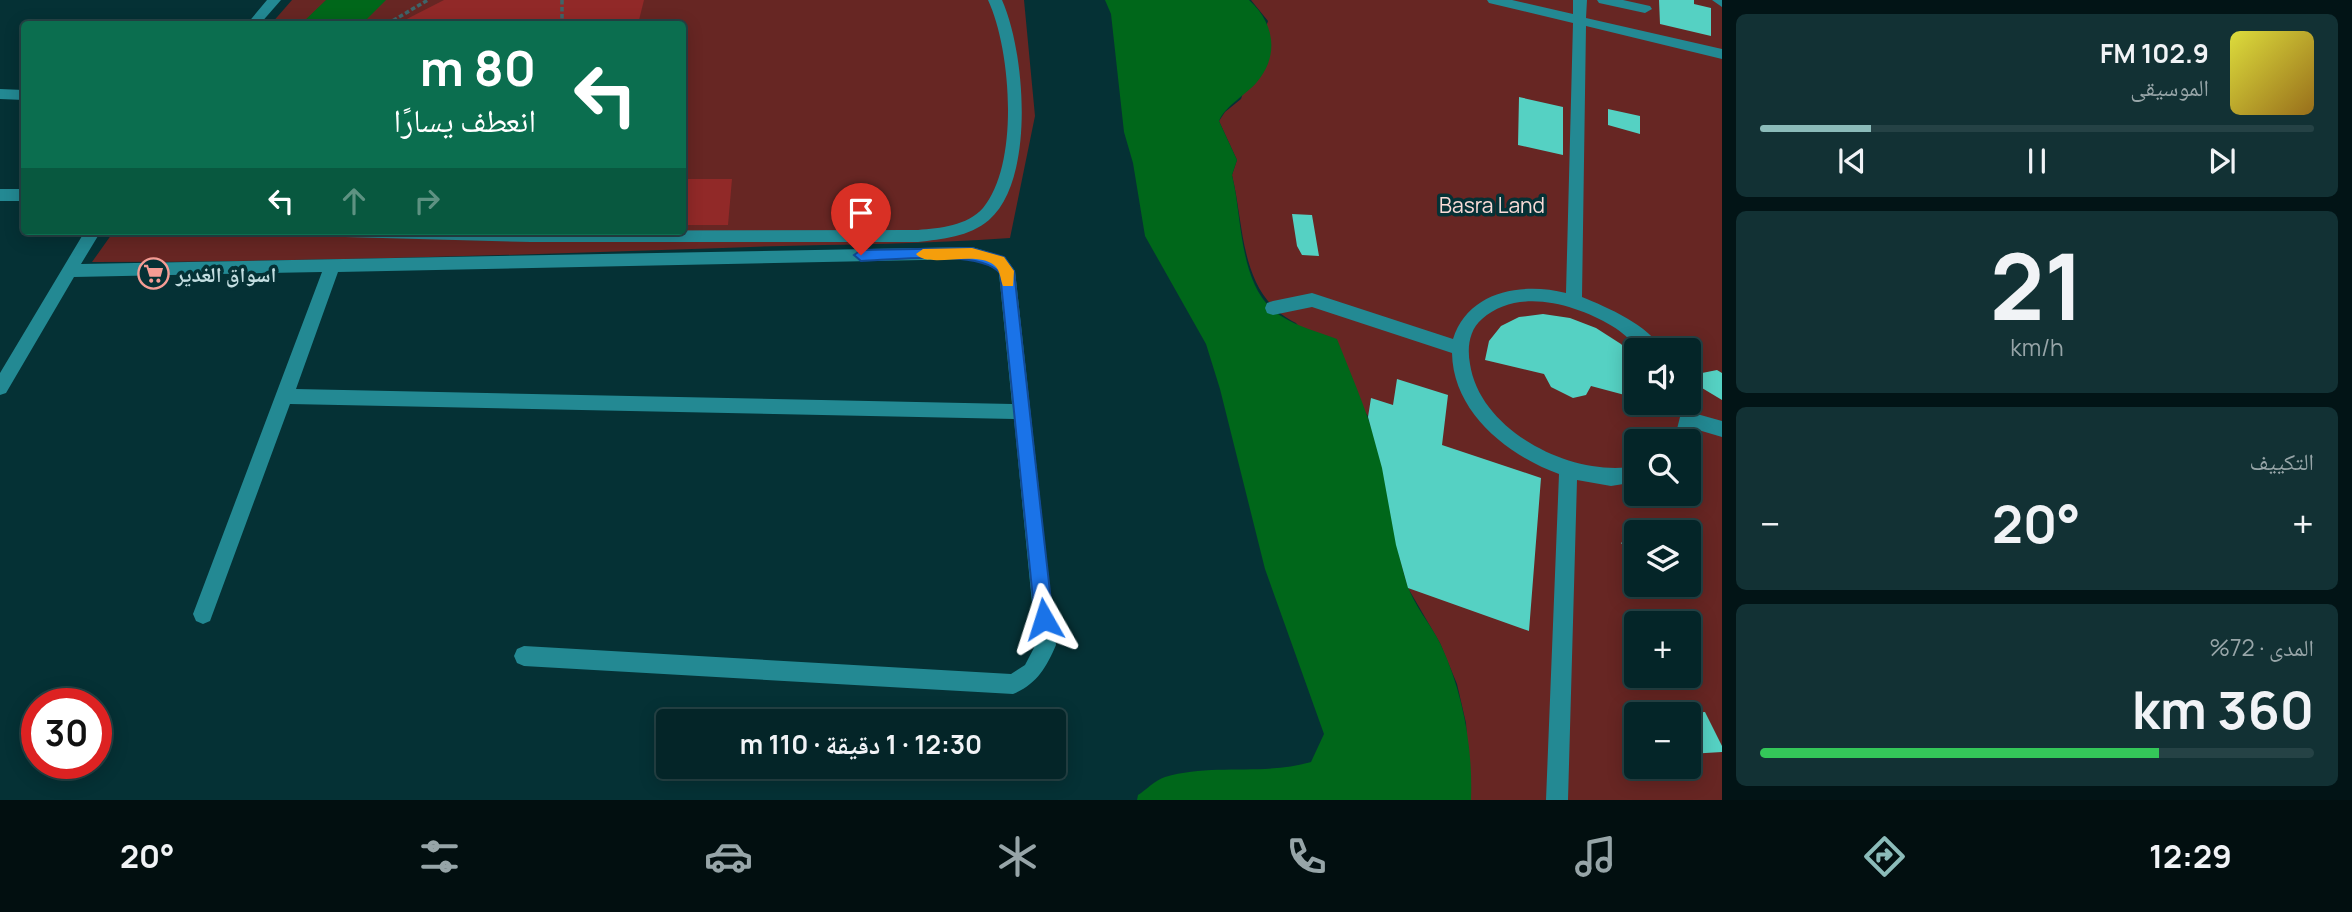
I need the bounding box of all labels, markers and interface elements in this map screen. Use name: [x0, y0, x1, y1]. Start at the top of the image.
text: 80 m: [420, 34, 536, 101]
text: 102.9 FM: [2100, 35, 2209, 71]
icon: left: [560, 49, 651, 140]
text: الموسيقى: [2130, 71, 2209, 103]
text: انعطف يسارًا: [393, 98, 536, 142]
icon: previous: [1833, 142, 1871, 180]
icon: pause: [2018, 142, 2056, 180]
icon: next: [2203, 142, 2241, 180]
icon: left: [262, 182, 300, 220]
icon: ahead: [335, 182, 373, 220]
icon: right: [408, 182, 446, 220]
pin: [831, 183, 891, 255]
park label: Basra Land: [1439, 191, 1545, 219]
icon: arrive: [842, 194, 880, 232]
text: 21: [1990, 223, 2084, 347]
supermarket icon: اسواق الغدير: [136, 257, 170, 291]
place label: اسواق الغدير: [175, 260, 276, 288]
text: km/h: [2010, 331, 2064, 363]
map controls: [1624, 338, 1701, 779]
button: sound: [1624, 338, 1701, 415]
button: search: [1624, 429, 1701, 506]
text: التكييف: [2249, 445, 2314, 477]
text: 20°: [1992, 488, 2081, 559]
text: −: [1760, 497, 1781, 549]
text: +: [2292, 497, 2314, 549]
button: layers: [1624, 520, 1701, 597]
position arrow: [1007, 582, 1081, 656]
button: +: [1624, 611, 1701, 688]
text: المدى · 72%: [2209, 631, 2314, 663]
text: 360 km: [2132, 674, 2314, 745]
speed limit sign: 30: [21, 688, 112, 779]
button: −: [1624, 702, 1701, 779]
text: 12:30 · 1 دقيقة · 110 m: [740, 726, 982, 762]
icon: filters: [415, 832, 464, 881]
icon: car: [704, 832, 753, 881]
icon: climate: [993, 832, 1042, 881]
icon: phone: [1282, 832, 1331, 881]
icon: music: [1571, 832, 1620, 881]
icon: directions: [1860, 832, 1909, 881]
text: 20°: [120, 834, 175, 878]
text: 12:29: [2149, 834, 2232, 878]

